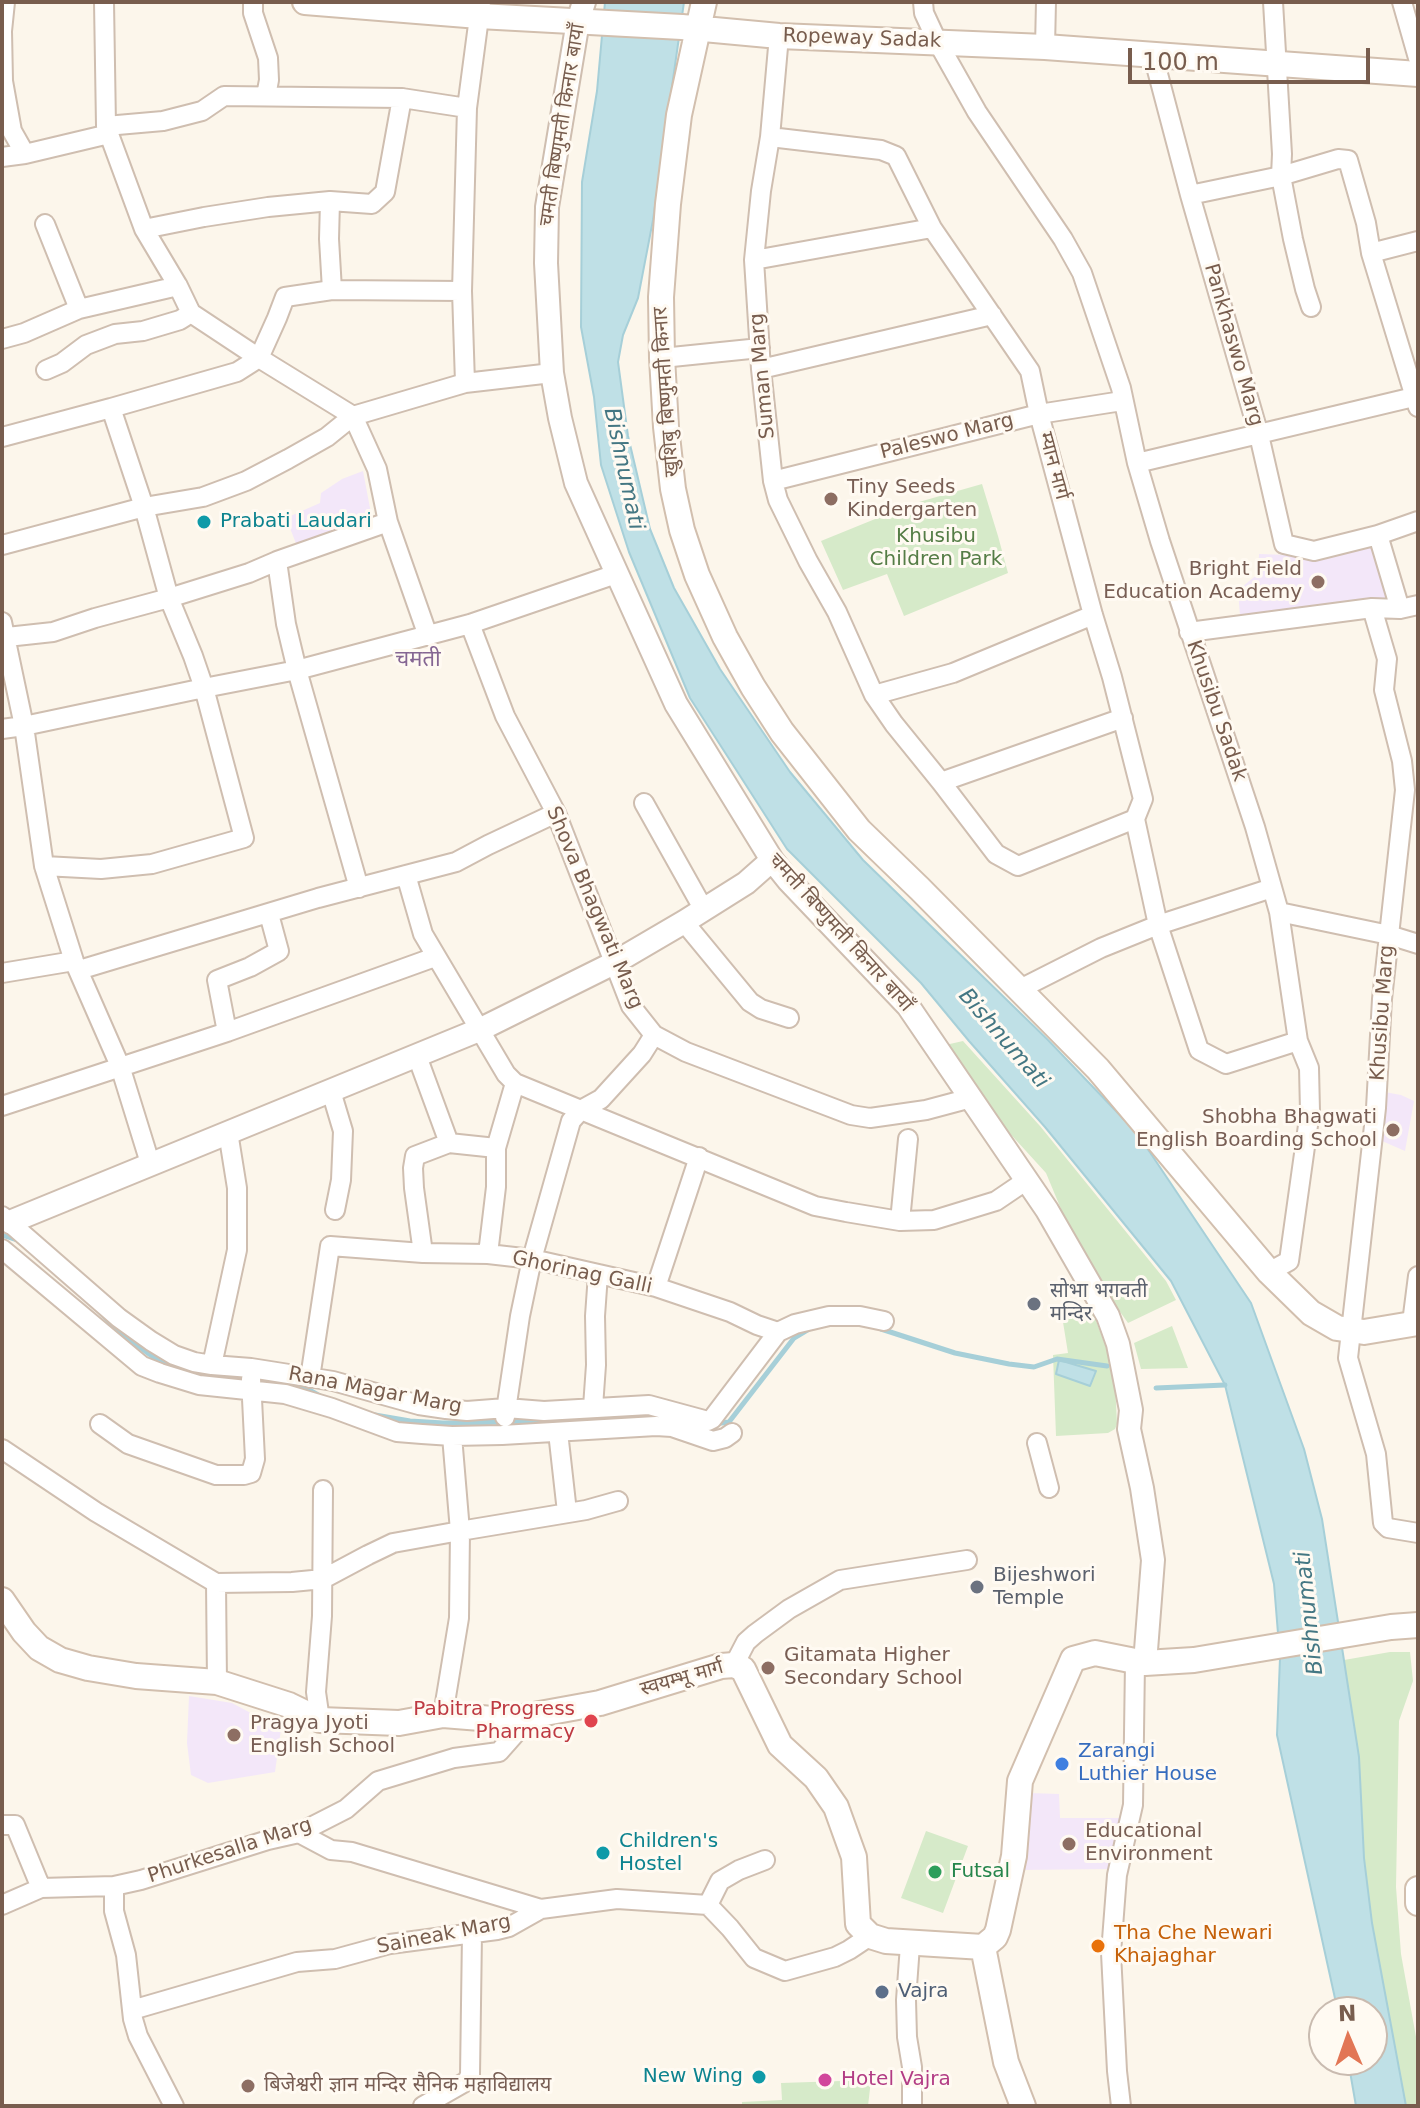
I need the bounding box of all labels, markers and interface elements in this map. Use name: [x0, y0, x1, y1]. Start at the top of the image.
street label: चमती बिष्णुमती किनार बायाँ: [535, 22, 591, 228]
street label: Ropeway Sadak: [782, 24, 942, 54]
scale bar: [1132, 32, 1374, 82]
text: 100 m: [1142, 48, 1219, 76]
street label: Pankhaswo Marg: [1198, 261, 1268, 429]
street label: खुशिबु बिष्णुमती किनार: [649, 306, 685, 478]
street label: Suman Marg: [746, 312, 780, 440]
water label: Bishnumati: [597, 406, 649, 532]
street label: Paleswo Marg: [878, 409, 1016, 465]
street label: म्यान मार्ग: [1032, 430, 1074, 502]
place label: Tiny Seeds Kindergarten: [847, 476, 977, 523]
marker: Tiny Seeds Kindergarten: [822, 490, 840, 508]
place label: Prabati Laudari: [220, 510, 372, 534]
marker: Prabati Laudari: [195, 513, 213, 531]
park label: Khusibu Children Park: [870, 525, 1002, 572]
place label: Bright Field Education Academy: [1103, 558, 1302, 605]
marker: Bright Field Education Academy: [1309, 573, 1327, 591]
street label: Khusibu Sadak: [1181, 637, 1251, 785]
district label: चमती: [395, 647, 441, 673]
street label: Shova Bhagwati Marg: [540, 803, 648, 1013]
street label: चमती बिष्णुमती किनार बायाँ: [763, 849, 917, 1017]
street label: Khusibu Marg: [1366, 944, 1400, 1082]
water label: Bishnumati: [952, 983, 1054, 1095]
place label: Shobha Bhagwati English Boarding School: [1136, 1106, 1377, 1153]
marker: Shobha Bhagwati English Boarding School: [1384, 1121, 1402, 1139]
street label: Ghorinag Galli: [510, 1246, 654, 1300]
place label: सोभा भगवती मन्दिर: [1050, 1280, 1147, 1327]
marker: सोभा भगवती मन्दिर: [1025, 1295, 1043, 1313]
street label: Rana Magar Marg: [286, 1362, 464, 1420]
water label: Bishnumati: [1290, 1550, 1330, 1676]
place label: Bijeshwori Temple: [993, 1564, 1096, 1611]
marker: Bijeshwori Temple: [968, 1578, 986, 1596]
place label: Gitamata Higher Secondary School: [784, 1644, 963, 1691]
street label: स्वयम्भू मार्ग: [638, 1656, 726, 1702]
marker: Gitamata Higher Secondary School: [759, 1659, 777, 1677]
place label: Pabitra Progress Pharmacy: [413, 1698, 575, 1745]
place label: Pragya Jyoti English School: [250, 1712, 395, 1759]
marker: Pabitra Progress Pharmacy: [582, 1712, 600, 1730]
marker: Pragya Jyoti English School: [225, 1726, 243, 1744]
place label: Zarangi Luthier House: [1078, 1740, 1217, 1787]
marker: Zarangi Luthier House: [1053, 1755, 1071, 1773]
street label: Phurkesalla Marg: [145, 1813, 315, 1889]
place label: Educational Environment: [1085, 1820, 1213, 1867]
place label: Children's Hostel: [619, 1830, 718, 1877]
marker: Educational Environment: [1060, 1835, 1078, 1853]
marker: Children's Hostel: [594, 1844, 612, 1862]
place label: Futsal: [951, 1860, 1010, 1884]
marker: Futsal: [926, 1863, 944, 1881]
street label: Saineak Marg: [375, 1910, 513, 1960]
place label: Tha Che Newari Khajaghar: [1114, 1922, 1272, 1969]
marker: Tha Che Newari Khajaghar: [1089, 1937, 1107, 1955]
place label: Vajra: [898, 1980, 948, 2004]
marker: Vajra: [873, 1983, 891, 2001]
north arrow: [1308, 1996, 1388, 2076]
text: N: [1338, 2001, 1357, 2026]
place label: New Wing: [643, 2065, 743, 2089]
marker: New Wing: [750, 2068, 768, 2086]
place label: Hotel Vajra: [841, 2068, 951, 2092]
marker: Hotel Vajra: [816, 2071, 834, 2089]
place label: बिजेश्वरी ज्ञान मन्दिर सैनिक महाविद्यालय: [264, 2074, 551, 2098]
marker: बिजेश्वरी ज्ञान मन्दिर सैनिक महाविद्यालय: [239, 2077, 257, 2095]

